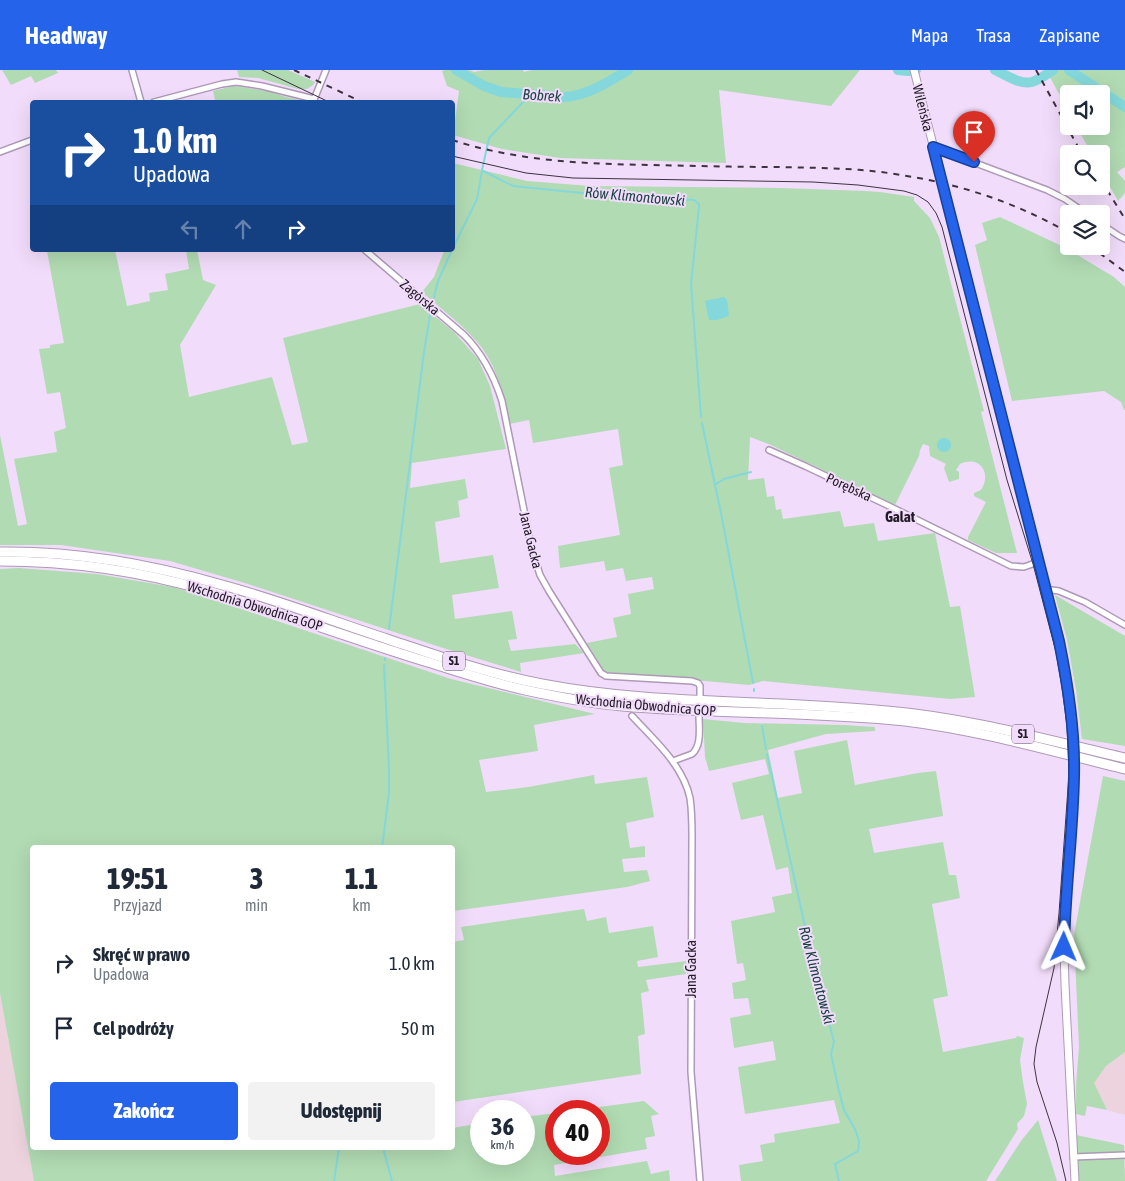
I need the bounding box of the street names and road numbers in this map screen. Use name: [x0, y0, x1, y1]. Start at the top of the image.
street label: Wileńska: [909, 83, 937, 133]
street label: Zagórska: [397, 276, 443, 318]
street label: Porębska: [824, 470, 874, 504]
street label: Jana Gacka: [516, 510, 546, 570]
street label: Wschodnia Obwodnica GOP: [185, 578, 325, 634]
road number: S1: [443, 652, 465, 670]
street label: Wschodnia Obwodnica GOP: [575, 691, 717, 719]
road number: S1: [1012, 724, 1034, 744]
street label: Jana Gacka: [683, 940, 699, 998]

